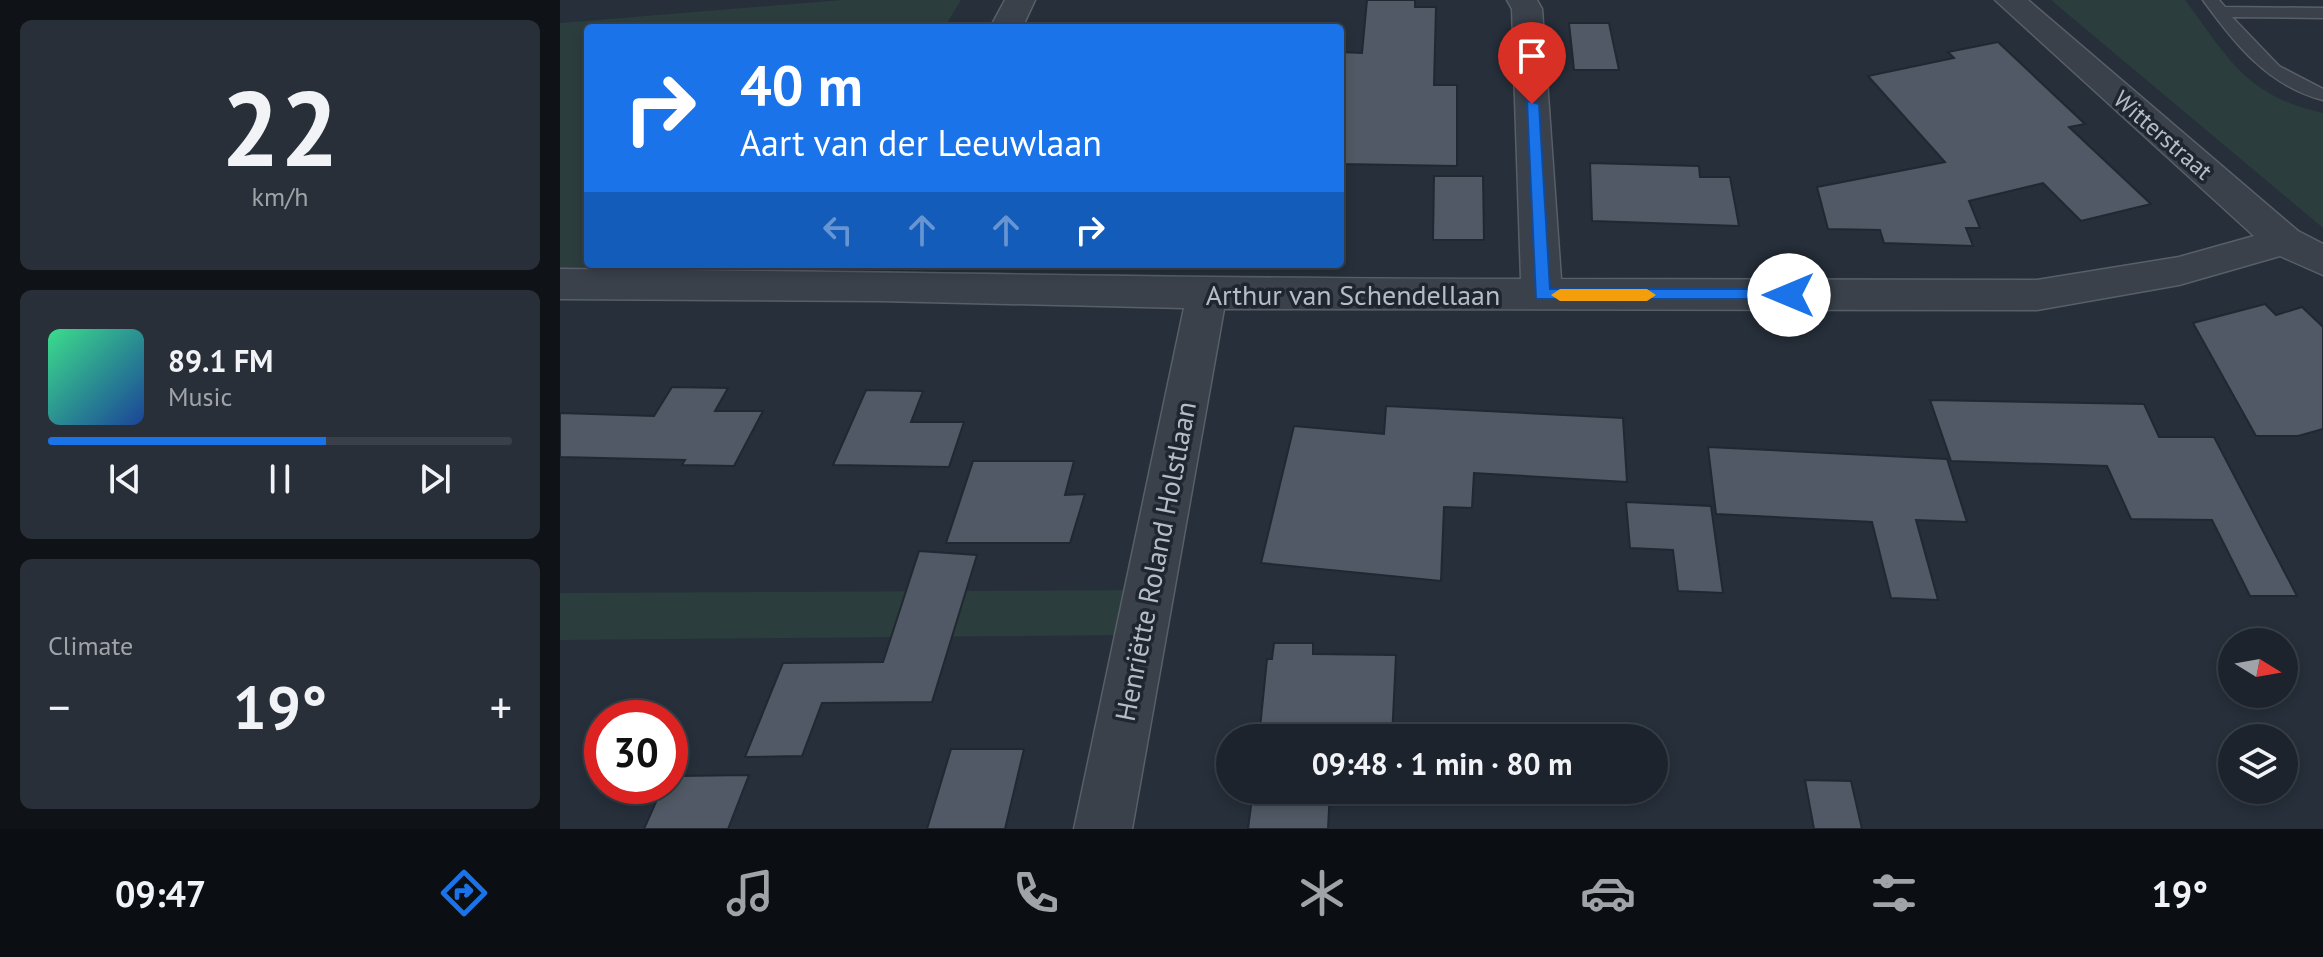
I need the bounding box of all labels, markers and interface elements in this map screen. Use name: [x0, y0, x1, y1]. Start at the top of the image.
pin: [1498, 22, 1566, 104]
icon: arrive: [1510, 34, 1554, 78]
text: 40 m: [740, 49, 863, 121]
icon: right: [608, 56, 712, 160]
text: 22: [221, 60, 339, 195]
street label: Witterstraat: [2107, 84, 2219, 186]
text: Aart van der Leeuwlaan: [740, 119, 1102, 166]
text: km/h: [252, 180, 309, 213]
icon: left: [816, 208, 860, 252]
icon: ahead: [900, 208, 944, 252]
icon: ahead: [984, 208, 1028, 252]
icon: right: [1068, 208, 1112, 252]
position arrow: [1747, 253, 1831, 337]
street label: Arthur van Schendellaan: [1206, 276, 1500, 313]
text: 89.1 FM: [168, 341, 273, 380]
text: Music: [168, 380, 232, 413]
street label: Henriëtte Roland Holstlaan: [1106, 398, 1204, 724]
icon: previous: [103, 457, 147, 501]
icon: pause: [258, 457, 302, 501]
icon: next: [413, 457, 457, 501]
north arrow: [2218, 628, 2298, 708]
map controls: [2218, 628, 2298, 804]
text: Climate: [48, 629, 133, 662]
text: 19°: [233, 668, 327, 746]
text: −: [48, 678, 70, 735]
text: +: [490, 678, 512, 735]
speed limit sign: 30: [584, 700, 688, 804]
button: layers: [2218, 724, 2298, 804]
text: 09:48 · 1 min · 80 m: [1312, 744, 1572, 783]
icon: directions: [436, 865, 492, 921]
icon: music: [722, 865, 778, 921]
icon: phone: [1008, 865, 1064, 921]
icon: climate: [1294, 865, 1350, 921]
icon: car: [1580, 865, 1636, 921]
icon: filters: [1866, 865, 1922, 921]
text: 09:47: [115, 870, 206, 917]
text: 19°: [2151, 870, 2208, 917]

